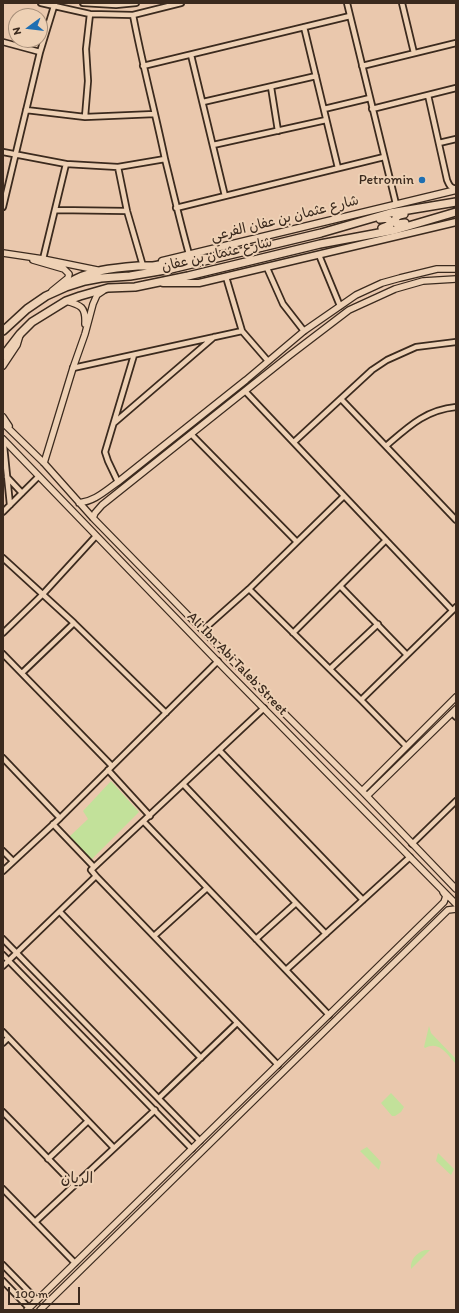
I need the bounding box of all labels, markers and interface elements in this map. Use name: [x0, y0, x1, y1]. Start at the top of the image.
north arrow: [8, 8, 48, 48]
text: N: [10, 26, 24, 36]
place label: Petromin: [359, 172, 414, 188]
marker: Petromin: [417, 175, 427, 185]
street label: شارع عثمان بن عفان الفرعي: [209, 192, 361, 246]
street label: شارع عثمان بن عفان: [160, 234, 274, 276]
street label: Ali Ibn Abi Taleb Street: [183, 609, 291, 719]
district label: الريان: [61, 1170, 93, 1188]
scale bar: [10, 1279, 82, 1305]
text: 100 m: [15, 1287, 48, 1301]

